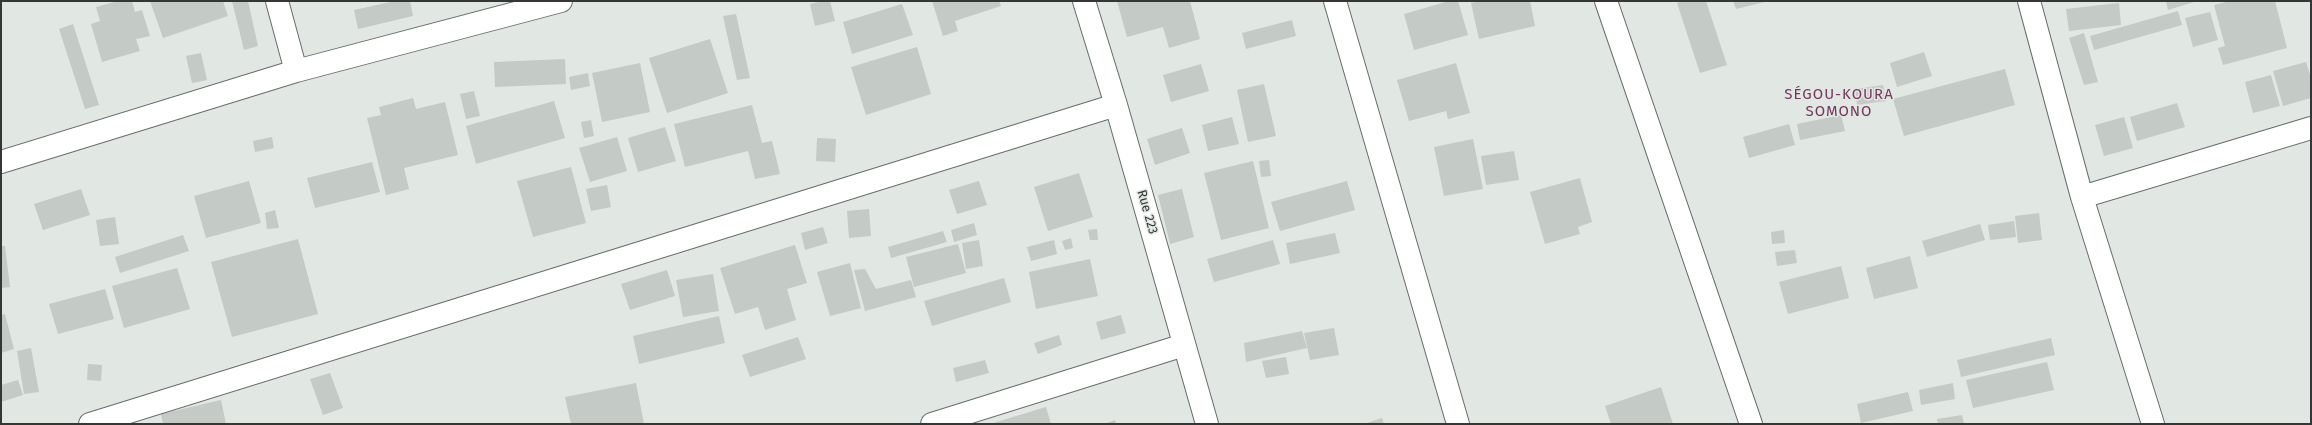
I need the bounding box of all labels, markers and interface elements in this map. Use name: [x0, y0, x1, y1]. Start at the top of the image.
district label: SÉGOU-KOURA SOMONO: [1784, 86, 1894, 121]
street label: Rue 223: [1133, 188, 1161, 236]

